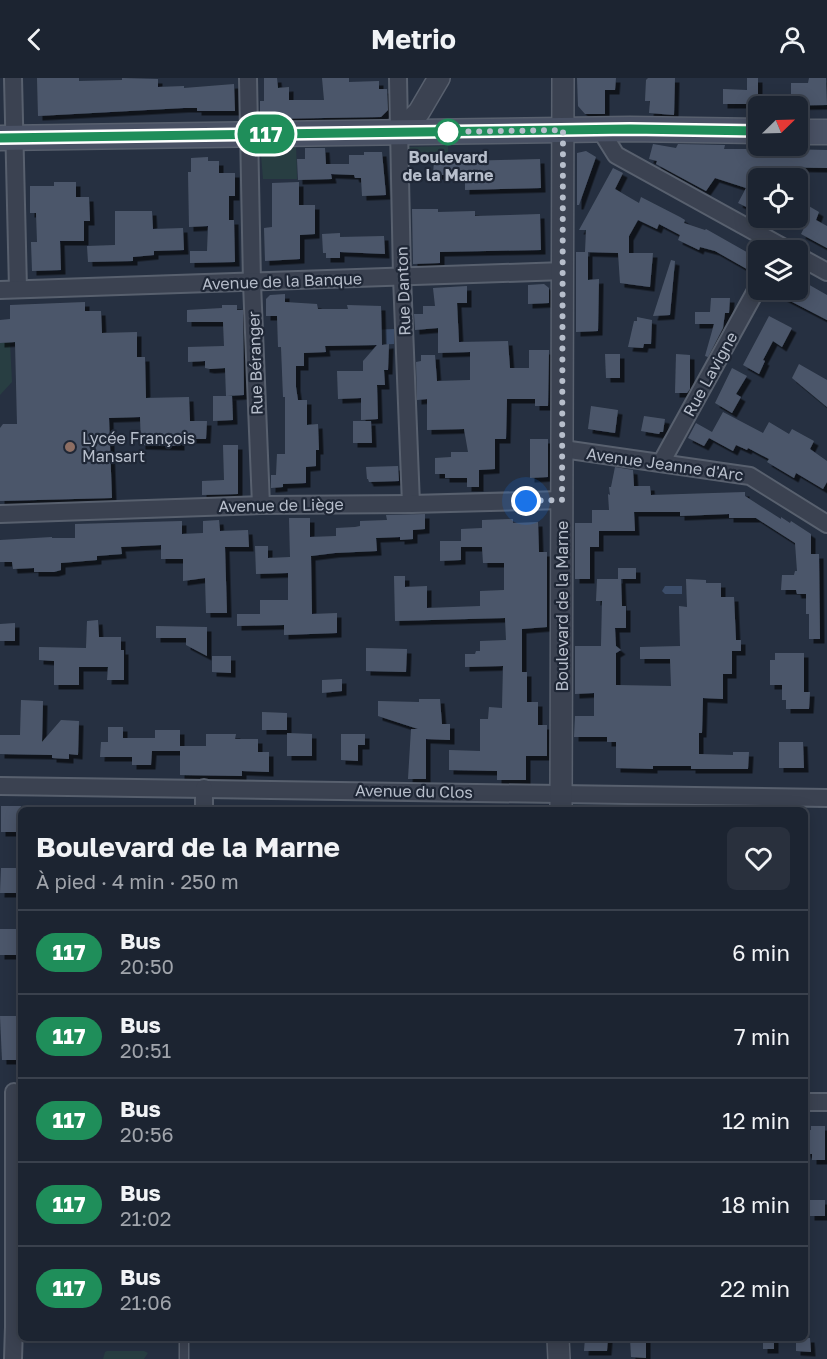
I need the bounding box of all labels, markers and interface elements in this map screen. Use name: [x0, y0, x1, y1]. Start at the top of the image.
icon: back: [18, 23, 51, 56]
text: Metrio: [371, 23, 456, 55]
icon: person: [776, 23, 809, 56]
north arrow: [748, 96, 808, 156]
map controls: [748, 96, 808, 300]
line badge: 117: [232, 114, 300, 154]
marker: Boulevard de la Marne: [435, 119, 461, 145]
text: 117: [249, 121, 283, 147]
place label: Boulevard de la Marne: [403, 147, 493, 185]
button: locate: [748, 168, 808, 228]
button: layers: [748, 240, 808, 300]
street label: Rue Danton: [391, 246, 415, 336]
street label: Avenue de la Banque: [202, 268, 362, 294]
street label: Rue Béranger: [243, 311, 267, 415]
street label: Rue Lavigne: [679, 328, 741, 420]
place label: Lycée François Mansart: [82, 428, 195, 466]
marker: Lycée François Mansart: [63, 440, 77, 454]
street label: Avenue Jeanne d'Arc: [585, 443, 745, 485]
your location: [511, 486, 541, 516]
street label: Avenue de Liège: [218, 494, 344, 516]
street label: Boulevard de la Marne: [552, 521, 572, 691]
street label: Avenue du Clos: [355, 780, 473, 802]
button: heart: [727, 827, 790, 890]
text: Boulevard de la Marne: [36, 830, 340, 863]
text: À pied · 4 min · 250 m: [36, 869, 239, 893]
text: Bus: [120, 927, 161, 954]
text: 117: [52, 939, 86, 965]
text: 6 min: [732, 939, 790, 966]
text: 20:50: [120, 954, 174, 978]
text: Bus: [120, 1011, 161, 1038]
text: 117: [52, 1023, 86, 1049]
text: 7 min: [734, 1023, 790, 1050]
text: 20:51: [120, 1038, 171, 1062]
text: Bus: [120, 1095, 161, 1122]
text: 117: [52, 1107, 86, 1133]
text: 12 min: [722, 1107, 790, 1134]
text: 20:56: [120, 1122, 174, 1146]
text: Bus: [120, 1179, 161, 1206]
text: 117: [52, 1191, 86, 1217]
text: 18 min: [722, 1191, 790, 1218]
text: 21:02: [120, 1206, 171, 1230]
text: Bus: [120, 1263, 161, 1290]
text: 117: [52, 1275, 86, 1301]
text: 22 min: [720, 1275, 790, 1302]
text: 21:06: [120, 1290, 172, 1314]

